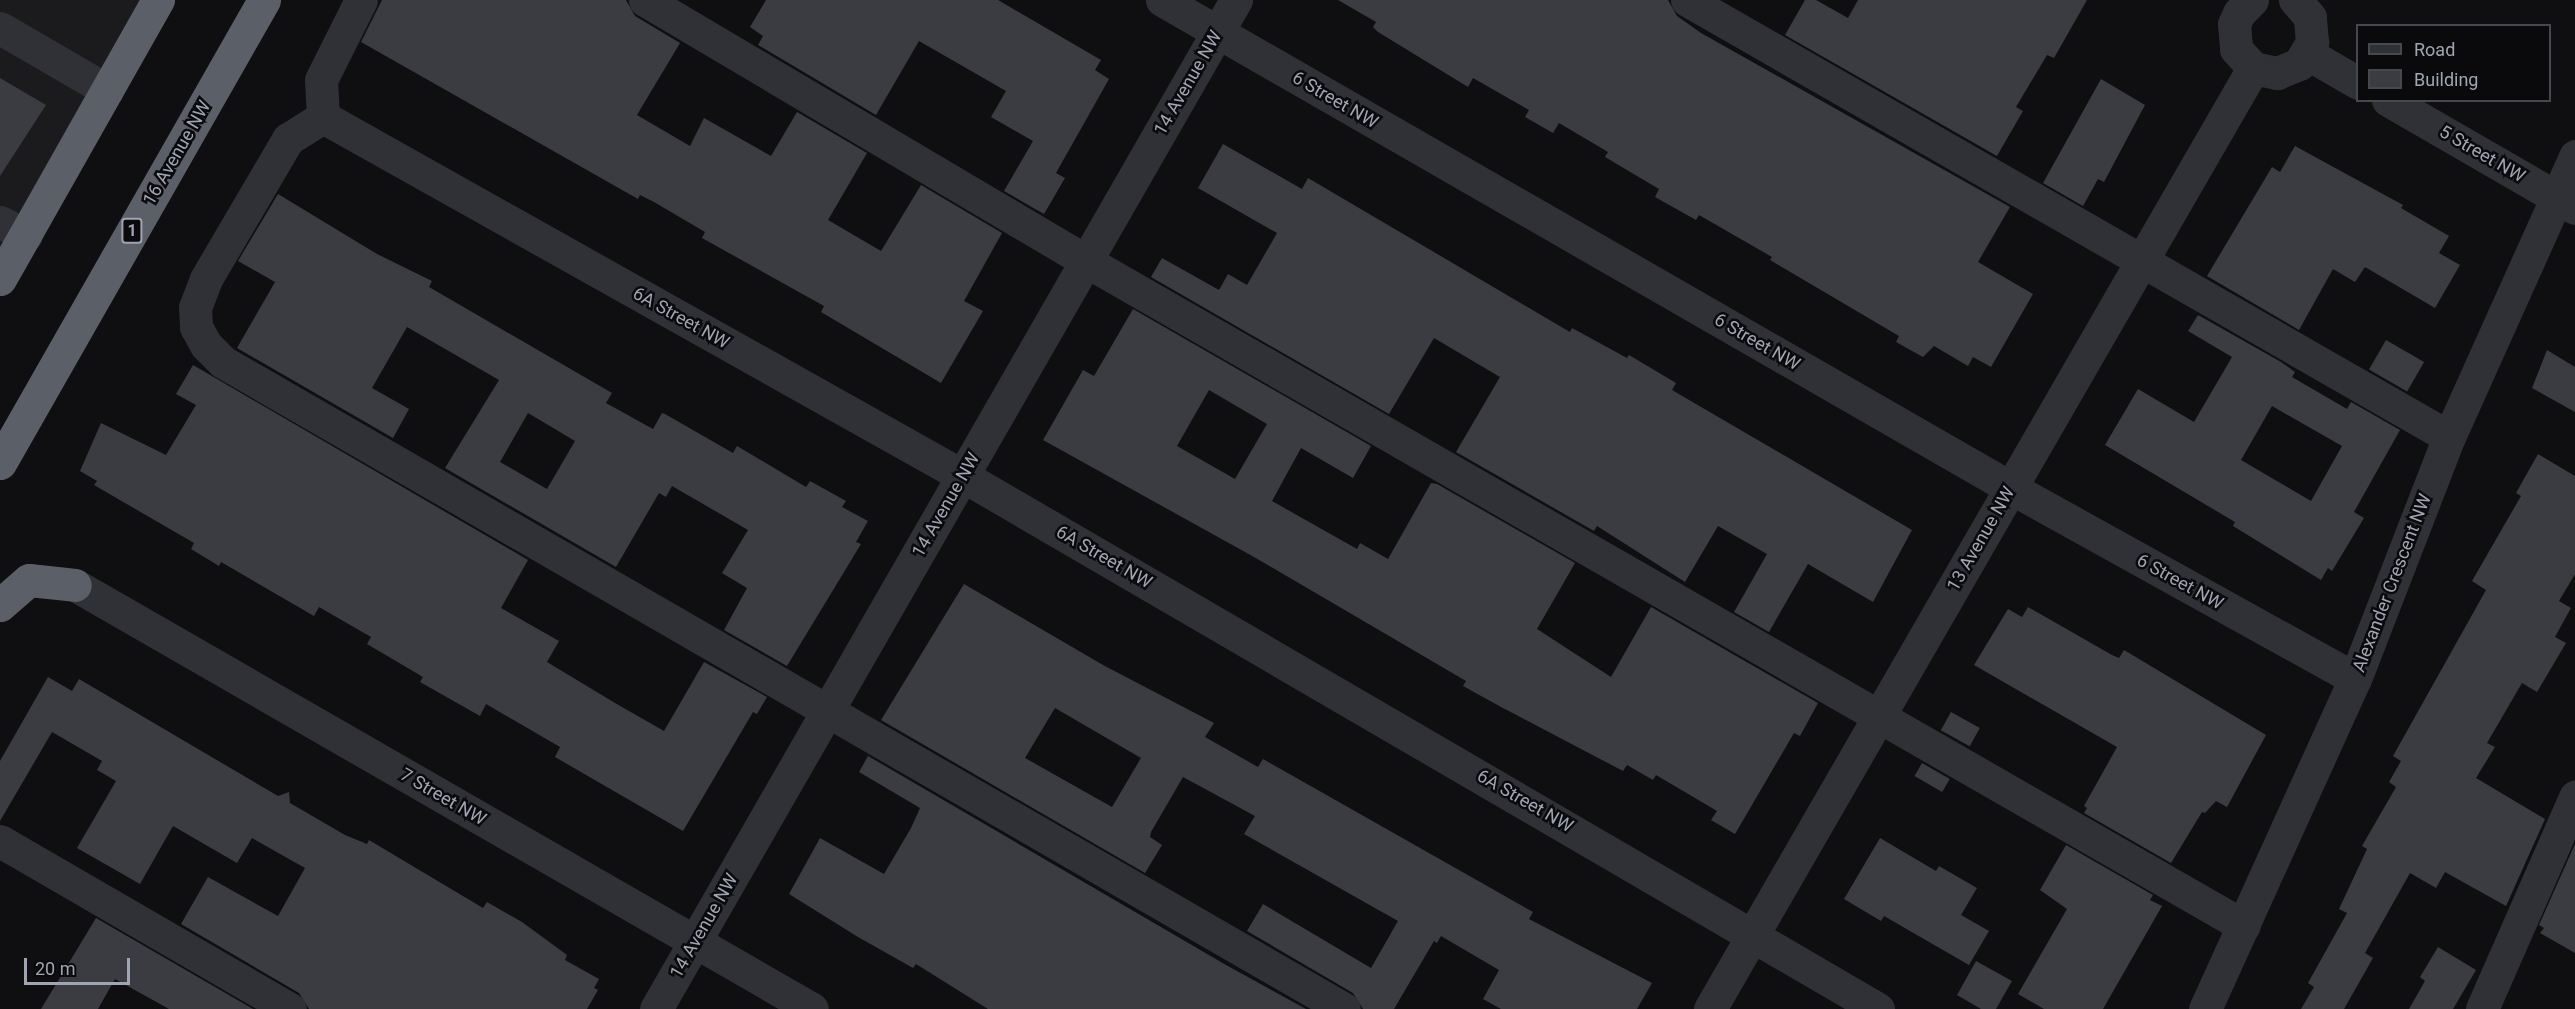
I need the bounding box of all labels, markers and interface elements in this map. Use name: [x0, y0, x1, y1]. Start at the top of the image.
legend: [2356, 24, 2551, 102]
street label: 14 Avenue NW: [1149, 27, 1227, 139]
text: Road: [2414, 39, 2455, 60]
street label: 6 Street NW: [1288, 67, 1382, 133]
text: Building: [2414, 69, 2478, 90]
street label: 16 Avenue NW: [138, 97, 216, 209]
street label: 5 Street NW: [2435, 121, 2529, 187]
road number: 1: [120, 218, 144, 244]
street label: 6A Street NW: [629, 283, 733, 353]
street label: 6 Street NW: [1710, 309, 1804, 375]
street label: 14 Avenue NW: [907, 449, 985, 561]
street label: 13 Avenue NW: [1942, 483, 2020, 595]
street label: Alexander Crescent NW: [2348, 491, 2436, 675]
street label: 6A Street NW: [1052, 521, 1156, 593]
street label: 6 Street NW: [2133, 549, 2227, 615]
street label: 7 Street NW: [396, 764, 490, 830]
street label: 6A Street NW: [1473, 765, 1577, 837]
street label: 14 Avenue NW: [665, 870, 743, 982]
scale bar: [27, 946, 134, 984]
text: 20 m: [35, 958, 75, 979]

